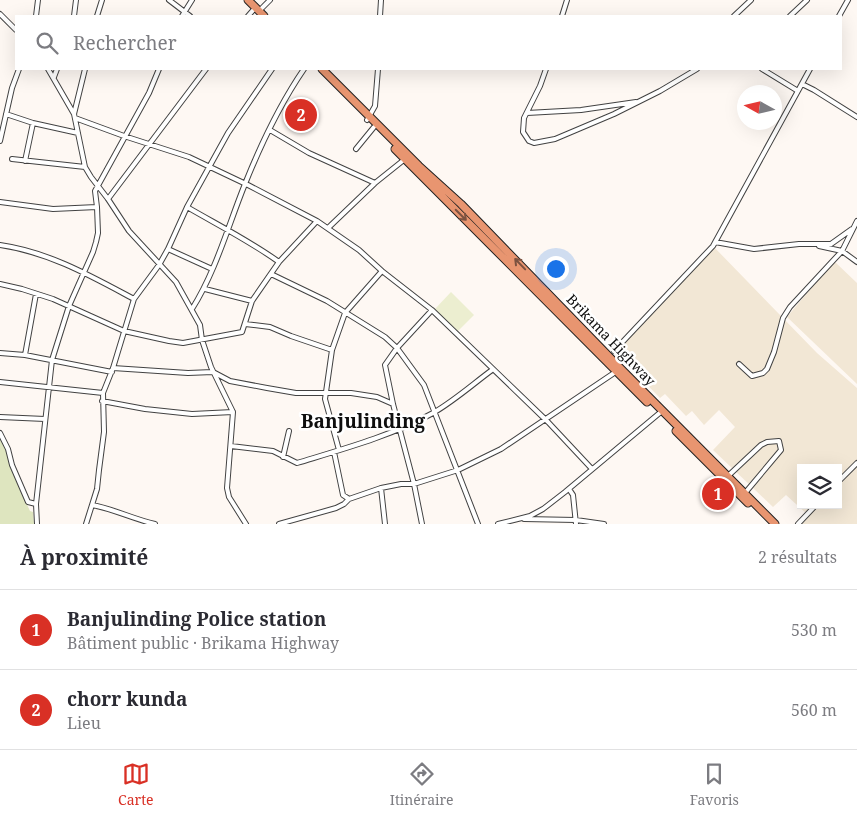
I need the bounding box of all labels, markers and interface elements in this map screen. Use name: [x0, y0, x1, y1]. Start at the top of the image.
search box: [15, 15, 842, 70]
icon: search: [33, 29, 61, 57]
text: Rechercher: [73, 30, 177, 56]
north arrow: [737, 85, 782, 130]
pin: 2: [285, 96, 317, 134]
one-way arrow: [455, 209, 467, 221]
your location: [543, 256, 569, 282]
one-way arrow: [514, 258, 526, 271]
street label: Brikama Highway: [563, 290, 660, 390]
district label: Banjulinding: [301, 408, 426, 434]
map controls: [797, 464, 842, 509]
button: layers: [797, 464, 842, 509]
pin: 1: [702, 475, 734, 513]
text: À proximité: [20, 543, 148, 571]
text: 2 résultats: [758, 546, 837, 568]
text: Banjulinding Police station: [67, 606, 326, 632]
text: 1: [31, 619, 41, 641]
text: 530 m: [791, 619, 837, 641]
text: Bâtiment public · Brikama Highway: [67, 632, 339, 654]
text: chorr kunda: [67, 686, 187, 712]
text: 2: [31, 699, 41, 721]
text: 560 m: [791, 699, 837, 721]
text: Lieu: [67, 712, 101, 734]
tab: Carte: [118, 760, 154, 809]
tab: Itinéraire: [390, 760, 454, 809]
tab: Favoris: [690, 760, 739, 809]

